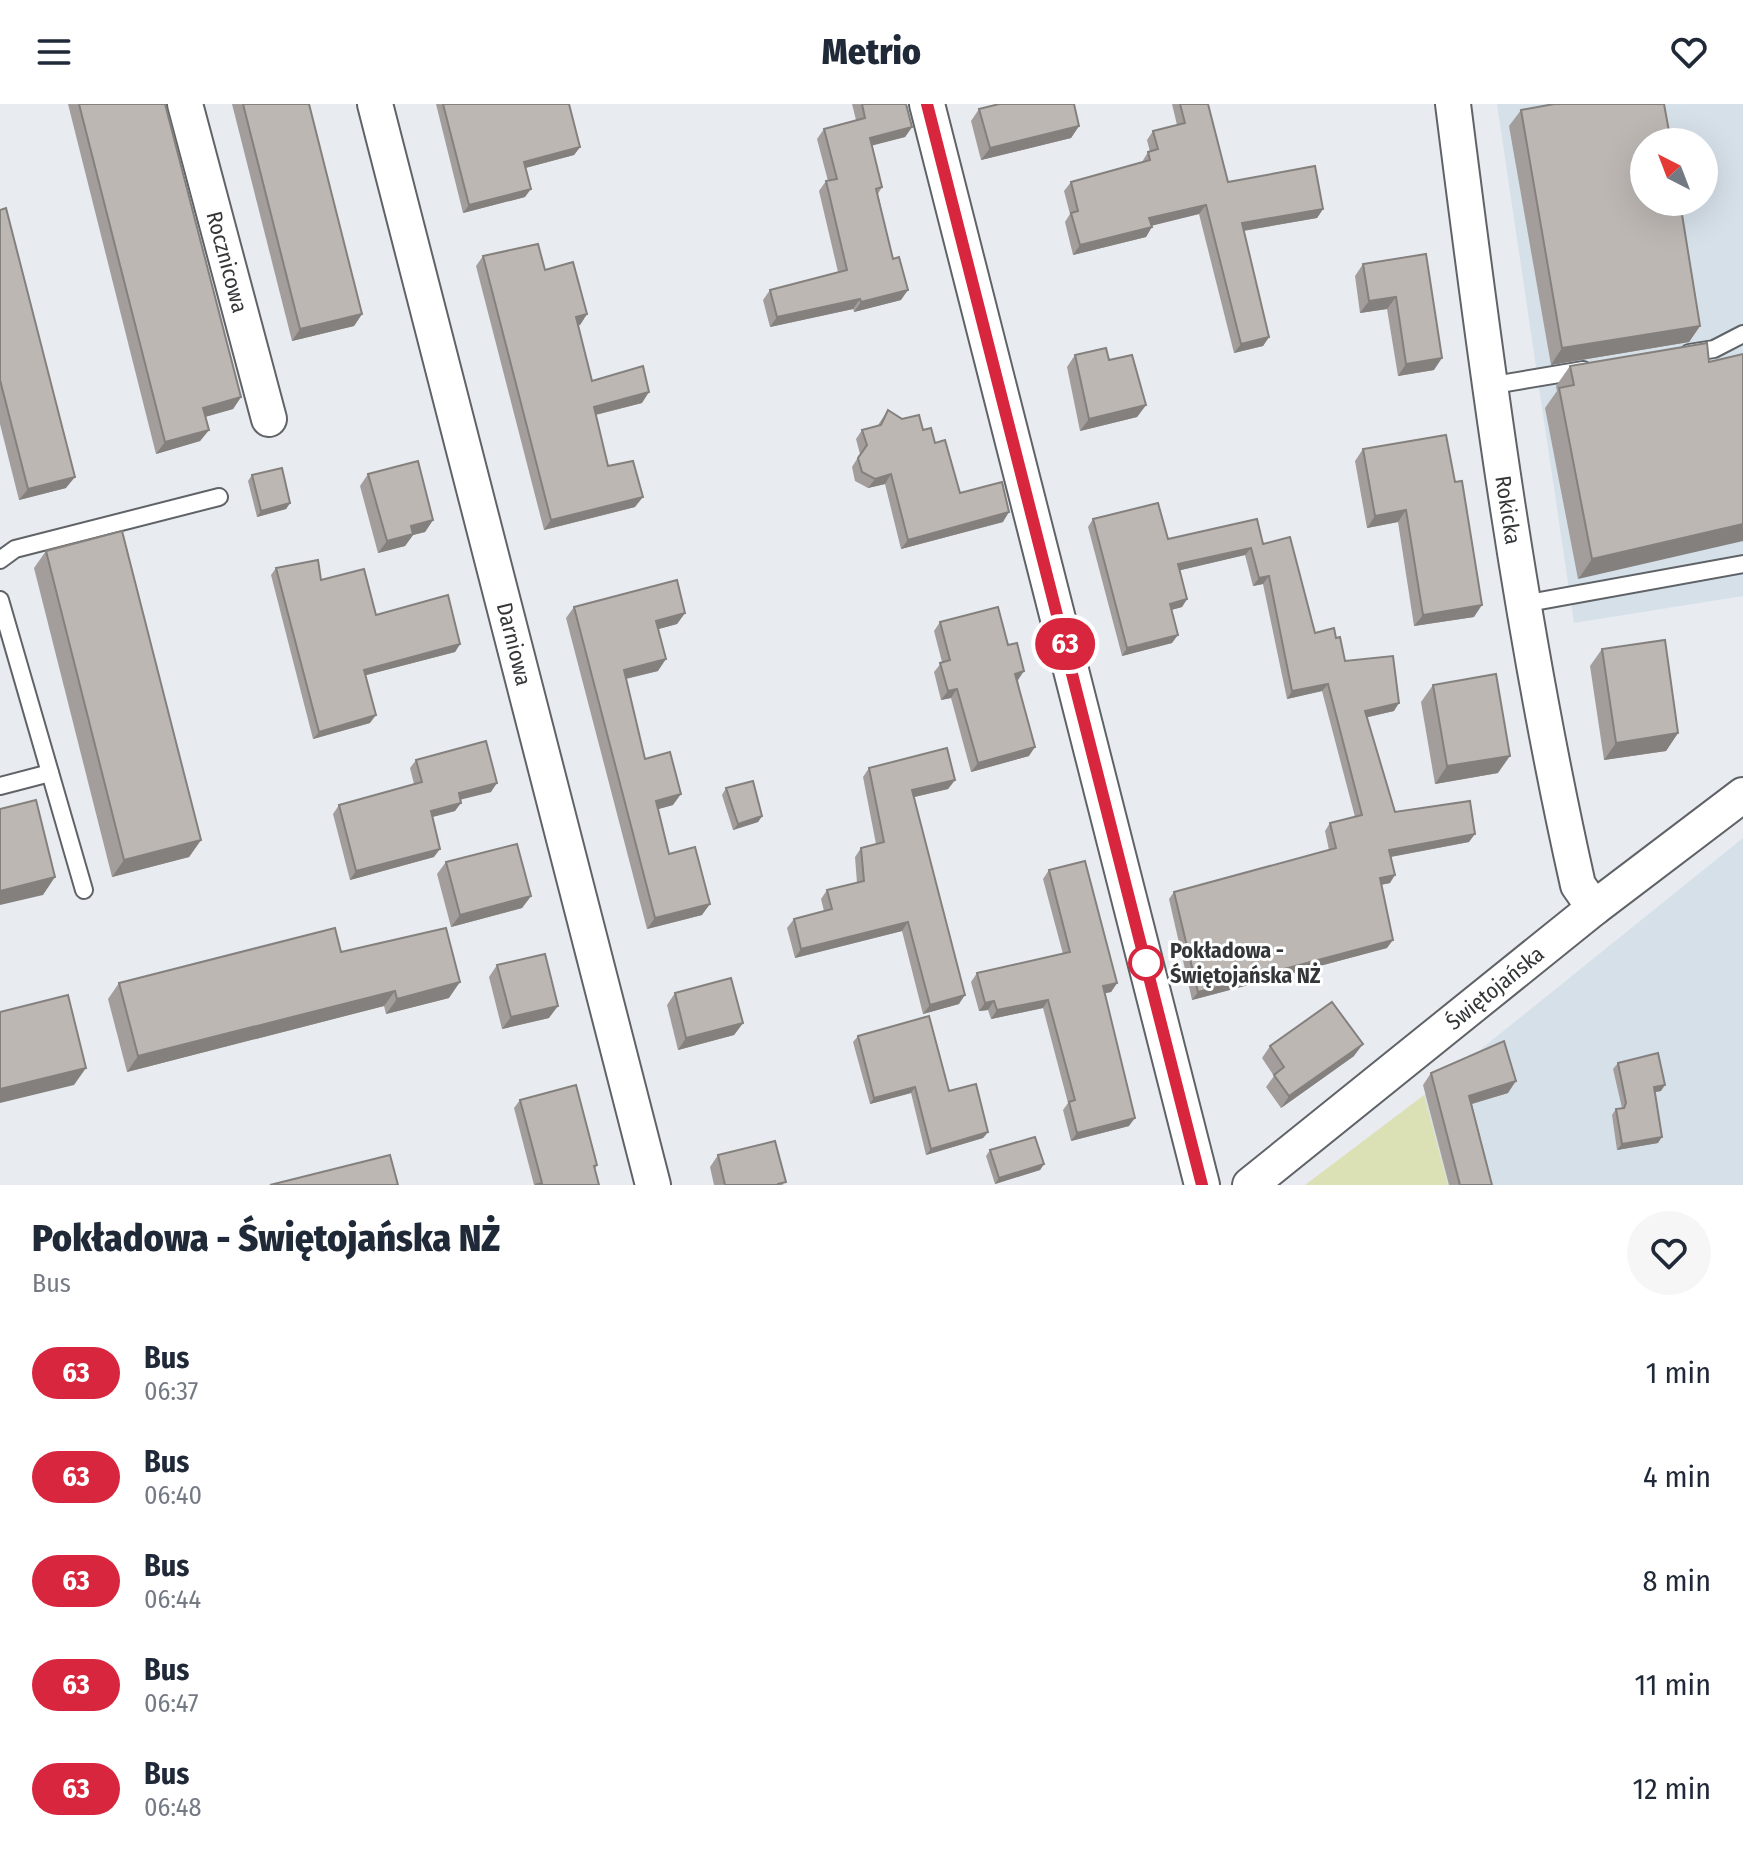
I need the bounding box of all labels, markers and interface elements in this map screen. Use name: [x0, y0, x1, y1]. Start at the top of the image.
icon: menu: [32, 30, 76, 74]
text: Metrio: [822, 30, 921, 74]
icon: heart: [1667, 30, 1711, 74]
north arrow: [1630, 128, 1718, 216]
map controls: [1630, 128, 1718, 216]
street label: Rocznicowa: [201, 208, 253, 316]
street label: Rokicka: [1489, 474, 1527, 546]
street label: Darniowa: [491, 600, 537, 688]
line badge: 63: [1029, 618, 1101, 670]
text: 63: [1051, 627, 1079, 660]
place label: Pokładowa - Świętojańska NŻ: [1170, 937, 1321, 989]
street label: Świętojańska: [1441, 940, 1549, 1036]
marker: Pokładowa - Świętojańska NŻ: [1129, 946, 1163, 980]
button: heart: [1627, 1211, 1711, 1295]
text: Pokładowa - Świętojańska NŻ: [32, 1215, 500, 1261]
text: Bus: [32, 1268, 71, 1299]
text: Bus: [144, 1340, 189, 1376]
text: 1 min: [1646, 1355, 1711, 1391]
text: 63: [62, 1356, 90, 1389]
text: 06:37: [144, 1376, 198, 1407]
text: Bus: [144, 1444, 189, 1480]
text: 4 min: [1643, 1459, 1711, 1495]
text: 63: [62, 1460, 90, 1493]
text: 06:40: [144, 1480, 202, 1511]
text: Bus: [144, 1548, 189, 1584]
text: 8 min: [1643, 1563, 1711, 1599]
text: 63: [62, 1564, 90, 1597]
text: 06:44: [144, 1584, 201, 1615]
text: Bus: [144, 1652, 189, 1688]
text: 11 min: [1635, 1667, 1711, 1703]
text: 63: [62, 1668, 90, 1701]
text: 06:47: [144, 1688, 198, 1719]
text: Bus: [144, 1756, 189, 1792]
text: 12 min: [1633, 1771, 1711, 1807]
text: 63: [62, 1772, 90, 1805]
text: 06:48: [144, 1792, 201, 1823]

